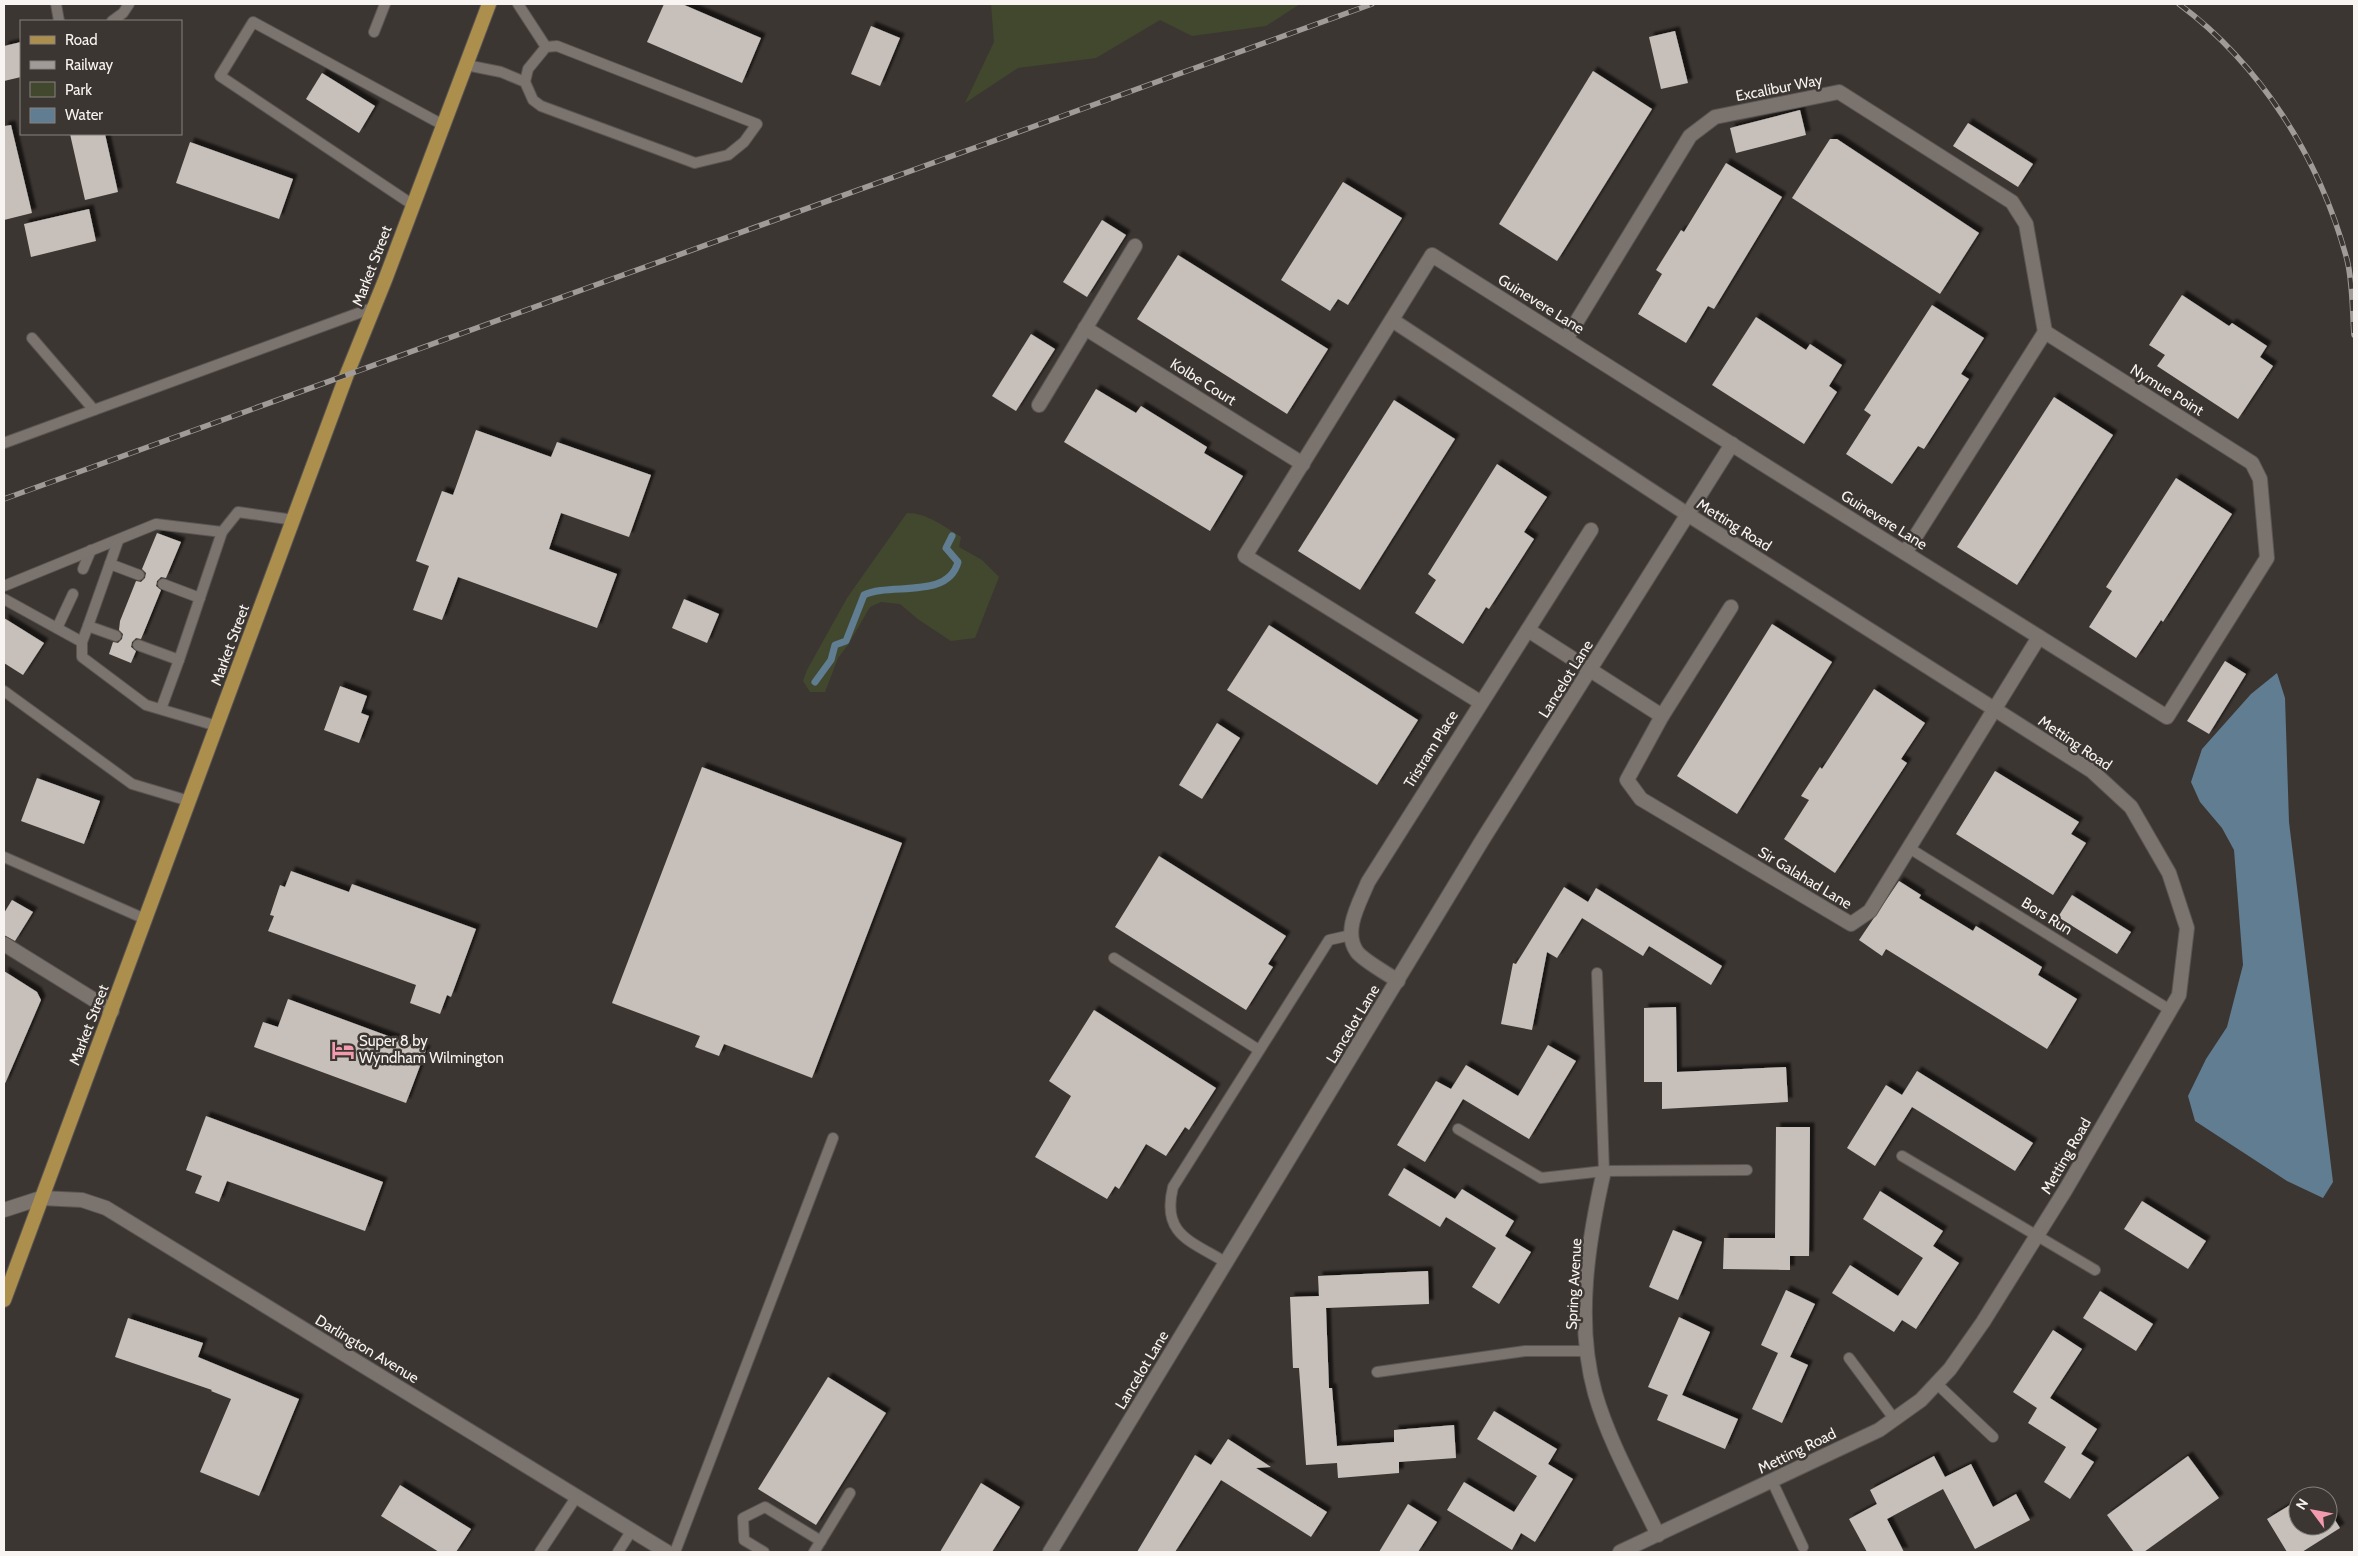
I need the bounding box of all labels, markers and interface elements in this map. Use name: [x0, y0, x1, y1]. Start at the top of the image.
legend: [20, 20, 182, 135]
text: Road: [65, 31, 98, 49]
text: Railway: [65, 56, 114, 74]
street label: Excalibur Way: [1734, 71, 1824, 105]
text: Park: [65, 81, 92, 99]
text: Water: [65, 106, 103, 124]
street label: Market Street: [348, 223, 396, 309]
street label: Guinevere Lane: [1495, 270, 1588, 338]
street label: Kolbe Court: [1167, 355, 1239, 409]
street label: Nymue Point: [2127, 360, 2207, 420]
street label: Guinevere Lane: [1838, 486, 1931, 554]
street label: Metting Road: [1693, 495, 1775, 555]
street label: Market Street: [207, 602, 253, 688]
street label: Lancelot Lane: [1535, 637, 1597, 721]
street label: Tristram Place: [1400, 707, 1462, 791]
street label: Metting Road: [2035, 712, 2115, 774]
street label: Sir Galahad Lane: [1755, 843, 1855, 913]
street label: Bors Run: [2018, 893, 2076, 939]
street label: Lancelot Lane: [1323, 981, 1384, 1066]
street label: Market Street: [65, 982, 113, 1068]
place label: Super 8 by Wyndham Wilmington: [359, 1032, 504, 1067]
hotel icon: Super 8 by Wyndham Wilmington: [330, 1037, 356, 1063]
street label: Metting Road: [2037, 1115, 2095, 1197]
street label: Spring Avenue: [1563, 1237, 1585, 1330]
street label: Darlington Avenue: [312, 1311, 422, 1387]
street label: Lancelot Lane: [1112, 1327, 1173, 1412]
street label: Metting Road: [1755, 1424, 1839, 1478]
north arrow: [2288, 1486, 2338, 1536]
text: N: [2292, 1495, 2312, 1513]

